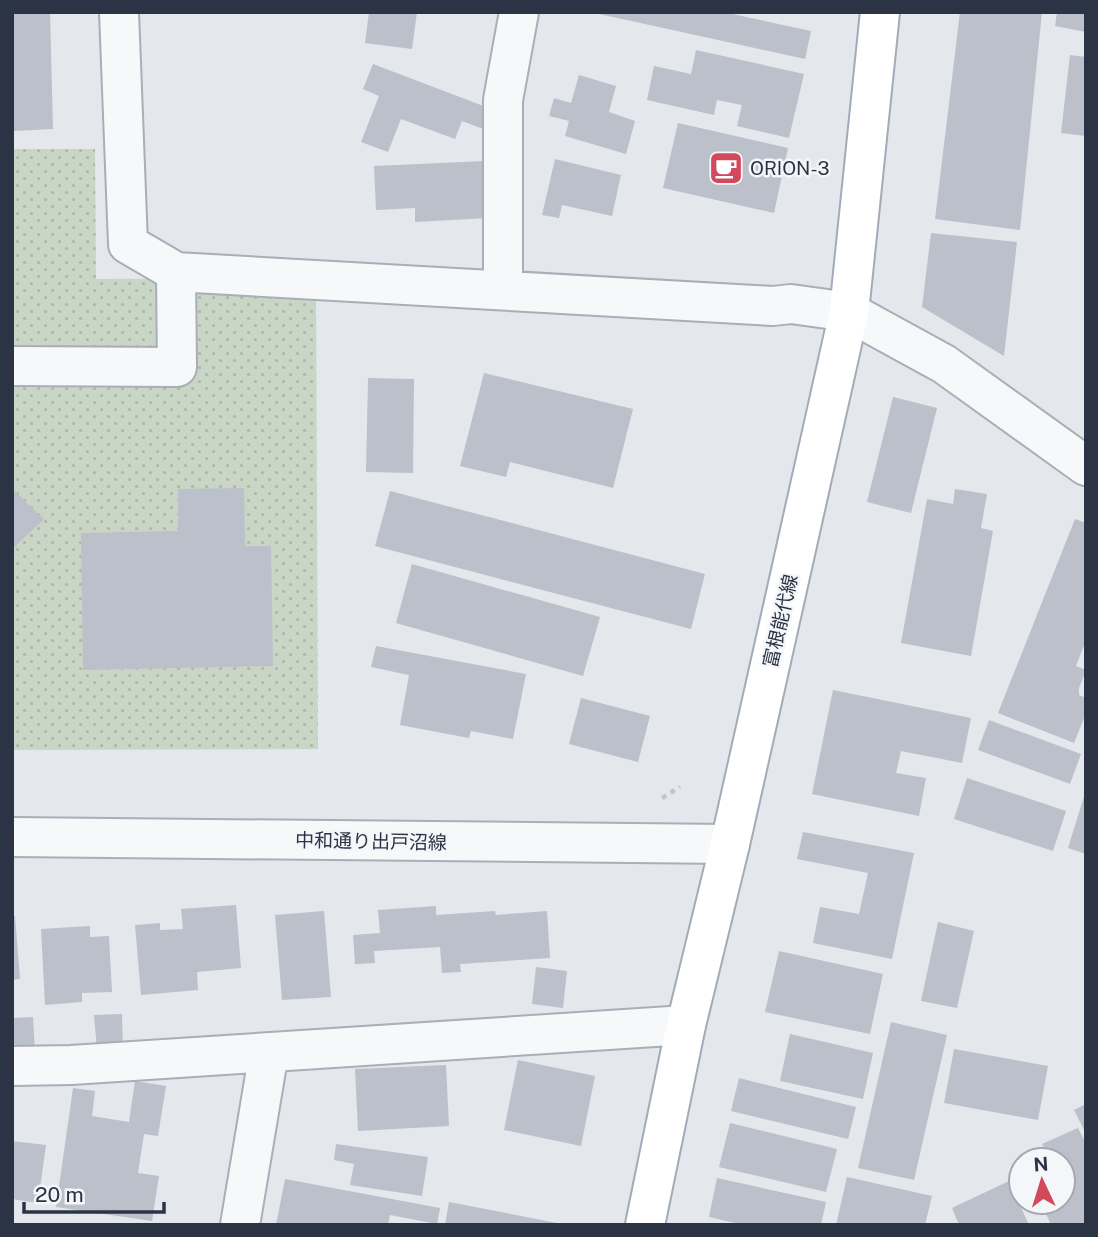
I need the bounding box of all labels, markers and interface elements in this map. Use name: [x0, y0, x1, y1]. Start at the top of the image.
cafe icon: ORION-3: [707, 149, 745, 187]
place label: ORION-3: [750, 157, 830, 179]
street label: 富根能代線: [759, 572, 801, 670]
street label: 中和通り出戸沼線: [295, 829, 447, 853]
north arrow: [1007, 1146, 1077, 1216]
text: N: [1033, 1153, 1049, 1176]
scale bar: [24, 1170, 164, 1214]
text: 20 m: [35, 1182, 84, 1207]

